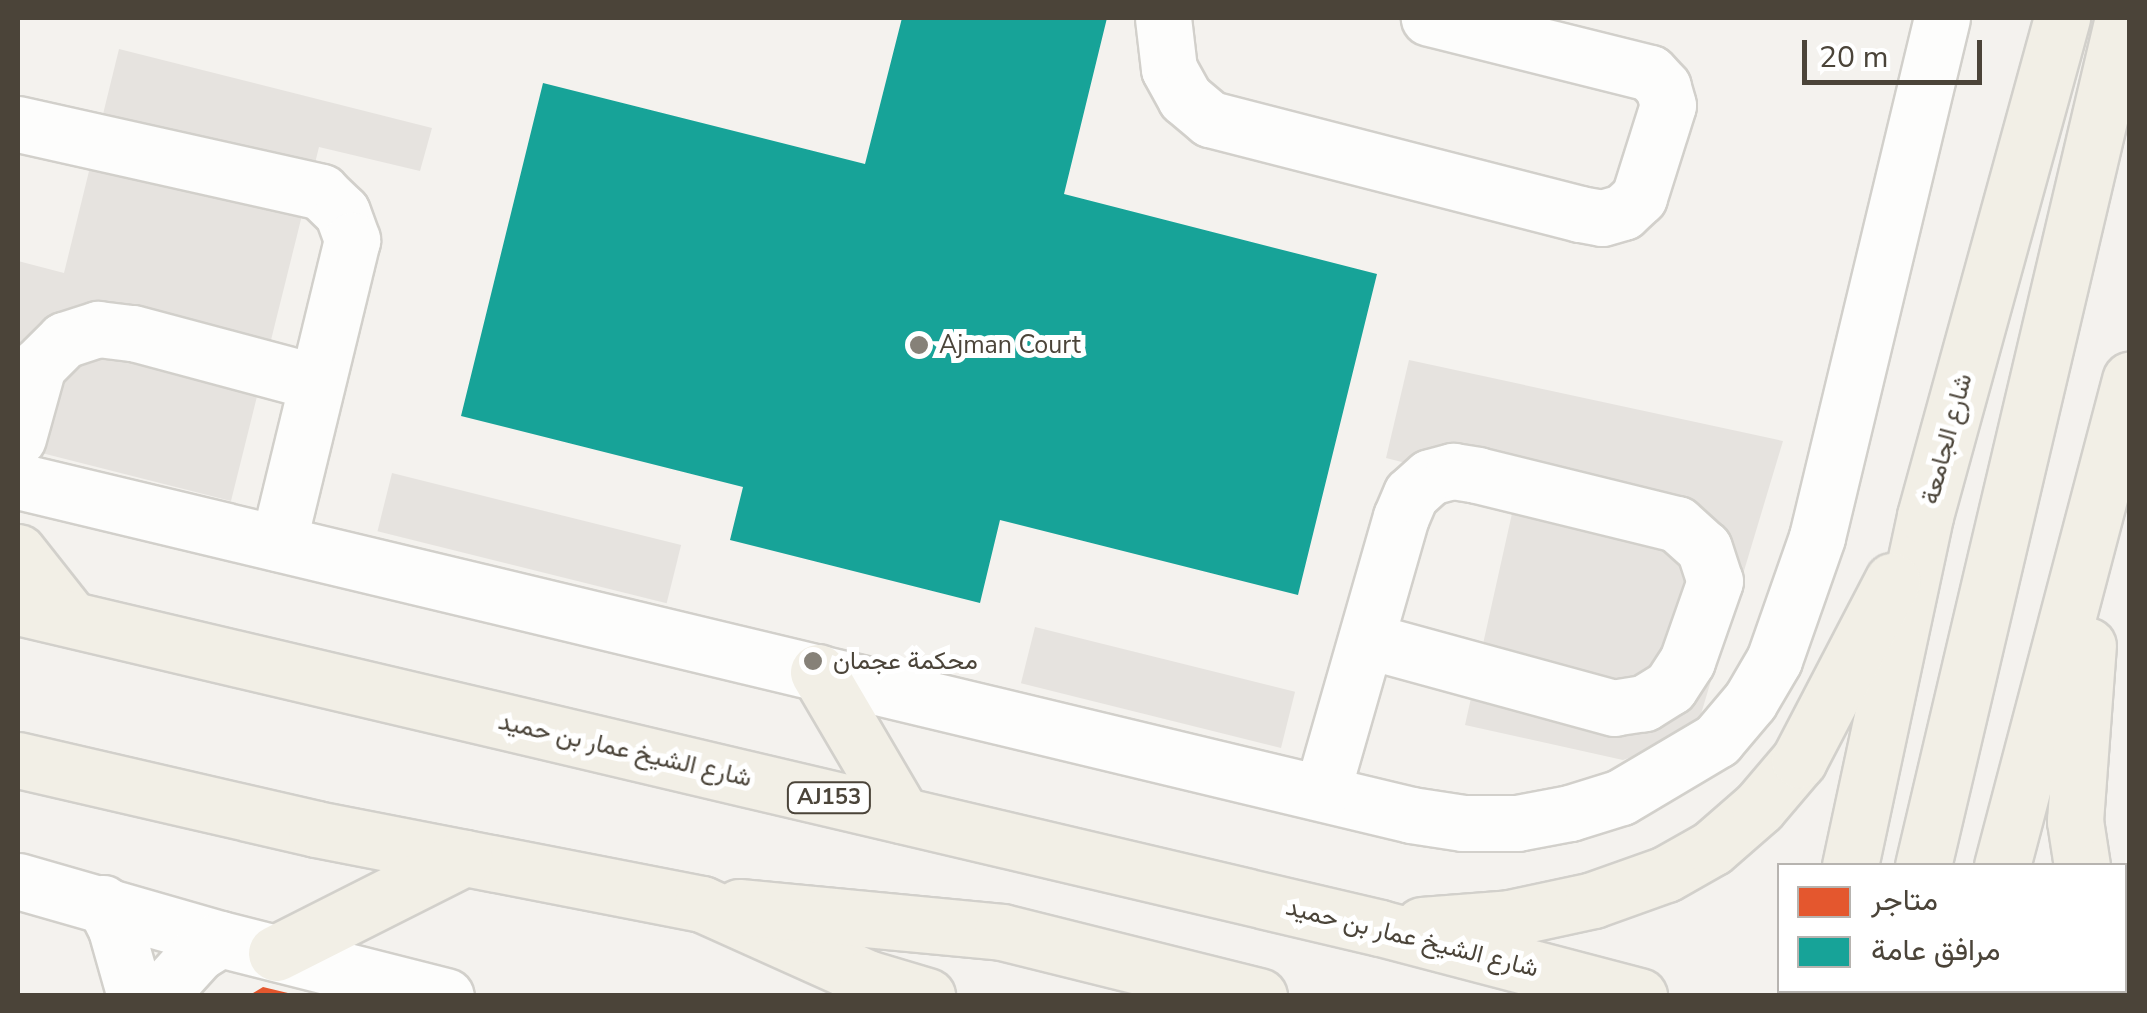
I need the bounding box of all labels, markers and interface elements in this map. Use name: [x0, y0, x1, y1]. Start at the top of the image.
scale bar: [1807, 20, 1987, 82]
text: 20 m: [1819, 37, 1888, 78]
place label: Ajman Court: [939, 330, 1081, 360]
marker: Ajman Court: [908, 334, 930, 356]
street label: شارع الجامعة: [1915, 370, 1979, 508]
place label: محكمة عجمان: [833, 646, 978, 676]
marker: محكمة عجمان: [802, 650, 824, 672]
street label: شارع الشيخ عمار بن حميد: [495, 706, 755, 794]
road number: AJ153: [786, 781, 872, 815]
legend: [1777, 863, 2127, 993]
text: متاجر: [1871, 880, 1938, 921]
street label: شارع الشيخ عمار بن حميد: [1283, 892, 1541, 984]
text: مرافق عامة: [1871, 930, 2001, 971]

